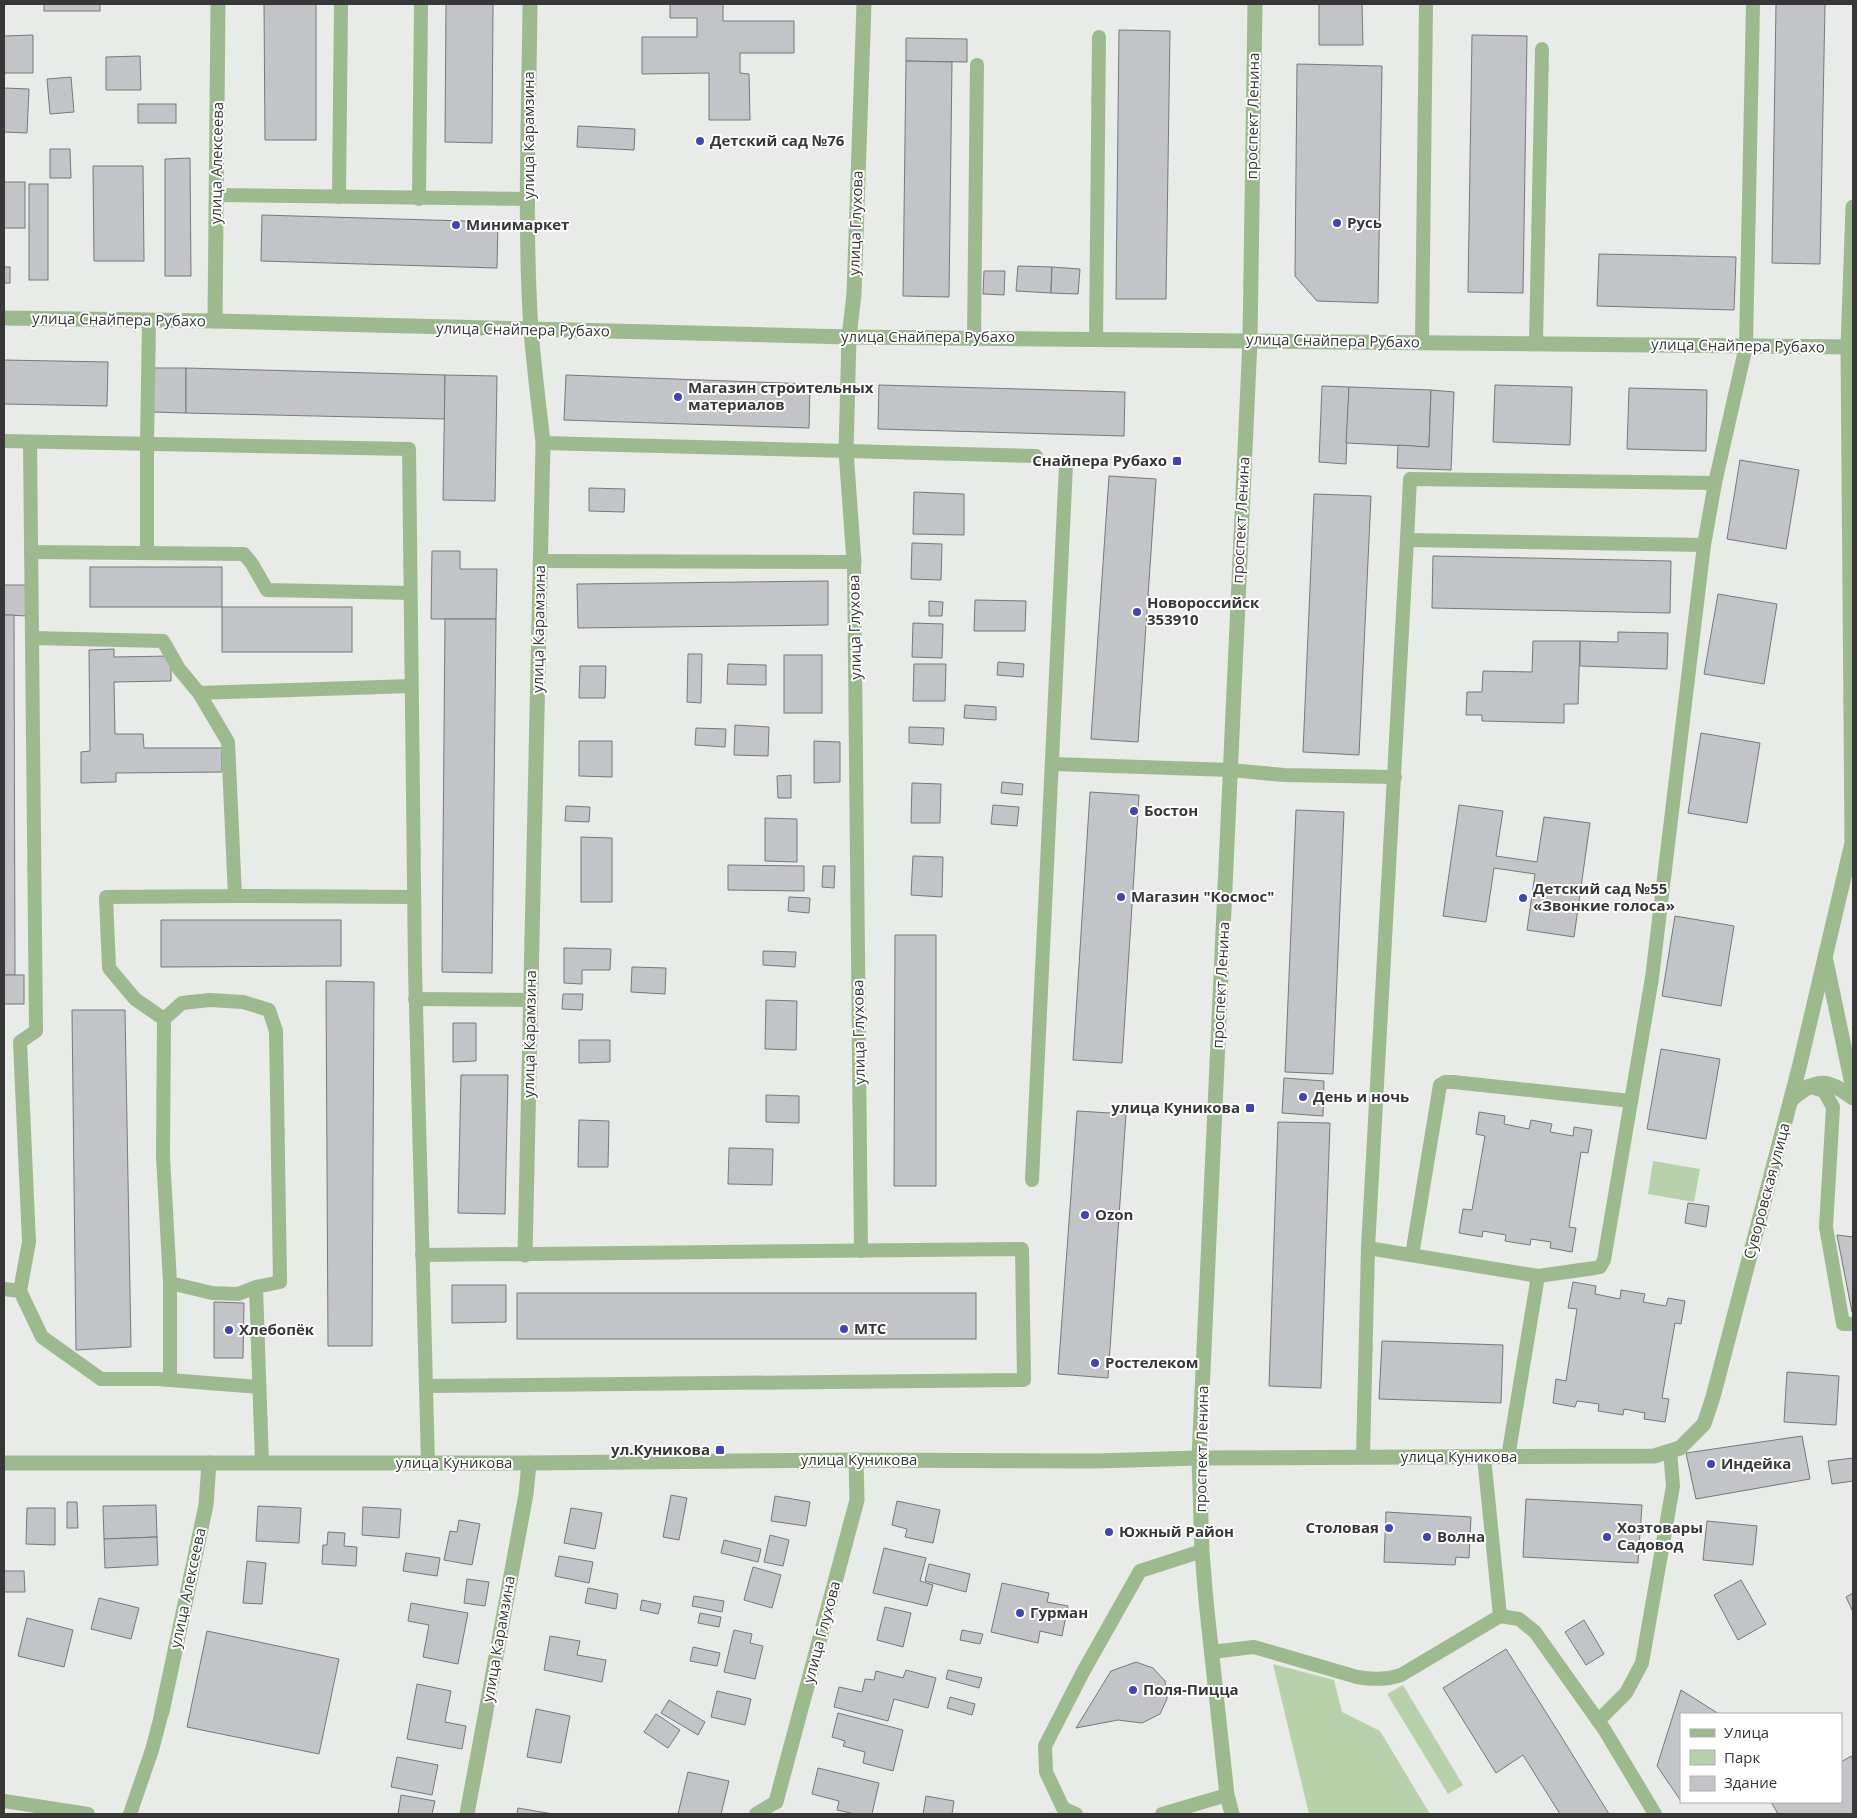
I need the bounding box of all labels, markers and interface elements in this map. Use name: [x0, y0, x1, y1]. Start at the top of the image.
street label: проспект Ленина: [1241, 52, 1263, 180]
street label: улица Карамзина: [518, 71, 538, 199]
street label: улица Алексеева: [205, 102, 227, 224]
place label: Детский сад №76: [710, 130, 845, 150]
marker: Детский сад №76: [694, 135, 706, 147]
street label: улица Глухова: [843, 170, 867, 276]
place label: Русь: [1347, 212, 1382, 232]
place label: Минимаркет: [466, 214, 569, 234]
marker: Русь: [1331, 217, 1343, 229]
marker: Минимаркет: [450, 219, 462, 231]
street label: улица Снайпера Рубахо: [32, 307, 206, 331]
street label: улица Снайпера Рубахо: [436, 317, 610, 341]
street label: улица Снайпера Рубахо: [841, 326, 1015, 346]
street label: улица Снайпера Рубахо: [1246, 328, 1420, 352]
street label: улица Снайпера Рубахо: [1651, 333, 1825, 357]
place label: Магазин строительных материалов: [688, 377, 874, 414]
marker: Магазин строительных материалов: [672, 391, 684, 403]
place label: Снайпера Рубахо: [1032, 450, 1167, 470]
marker: Снайпера Рубахо: [1171, 455, 1183, 467]
street label: проспект Ленина: [1227, 456, 1253, 584]
street label: улица Карамзина: [527, 565, 549, 693]
street label: улица Глухова: [843, 574, 865, 680]
place label: Новороссийск 353910: [1147, 592, 1260, 629]
marker: Новороссийск 353910: [1131, 606, 1143, 618]
place label: Бостон: [1144, 800, 1198, 820]
marker: Бостон: [1128, 805, 1140, 817]
place label: Детский сад №55 «Звонкие голоса»: [1533, 878, 1675, 915]
place label: Магазин "Космос": [1131, 886, 1274, 906]
marker: Магазин "Космос": [1115, 891, 1127, 903]
marker: Детский сад №55 «Звонкие голоса»: [1517, 892, 1529, 904]
street label: проспект Ленина: [1207, 921, 1233, 1049]
street label: улица Карамзина: [518, 970, 540, 1098]
street label: улица Глухова: [847, 979, 869, 1085]
place label: День и ночь: [1313, 1086, 1409, 1106]
marker: День и ночь: [1297, 1091, 1309, 1103]
place label: улица Куникова: [1111, 1097, 1240, 1117]
marker: улица Куникова: [1244, 1102, 1256, 1114]
street label: Суворовская улица: [1738, 1120, 1794, 1261]
place label: Ozon: [1095, 1204, 1133, 1224]
marker: Ozon: [1079, 1209, 1091, 1221]
place label: МТС: [854, 1318, 887, 1338]
place label: Хлебопёк: [239, 1319, 315, 1339]
marker: МТС: [838, 1323, 850, 1335]
marker: Хлебопёк: [223, 1324, 235, 1336]
place label: Ростелеком: [1105, 1352, 1198, 1372]
marker: Ростелеком: [1089, 1357, 1101, 1369]
street label: проспект Ленина: [1190, 1385, 1212, 1513]
place label: ул.Куникова: [611, 1439, 710, 1459]
marker: ул.Куникова: [714, 1444, 726, 1456]
street label: улица Куникова: [1401, 1446, 1517, 1466]
street label: улица Куникова: [801, 1449, 917, 1469]
street label: улица Куникова: [396, 1452, 512, 1472]
place label: Индейка: [1721, 1453, 1791, 1473]
marker: Индейка: [1705, 1458, 1717, 1470]
place label: Столовая: [1306, 1517, 1379, 1537]
place label: Хозтовары Садовод: [1617, 1517, 1703, 1554]
place label: Южный Район: [1119, 1521, 1234, 1541]
marker: Столовая: [1383, 1522, 1395, 1534]
street label: улица Алексеева: [165, 1526, 210, 1650]
marker: Южный Район: [1103, 1526, 1115, 1538]
place label: Волна: [1437, 1526, 1485, 1546]
marker: Волна: [1421, 1531, 1433, 1543]
marker: Хозтовары Садовод: [1601, 1531, 1613, 1543]
street label: улица Карамзина: [477, 1574, 519, 1704]
street label: улица Глухова: [798, 1578, 844, 1685]
place label: Гурман: [1030, 1602, 1088, 1622]
marker: Гурман: [1014, 1607, 1026, 1619]
place label: Поля-Пицца: [1143, 1679, 1239, 1699]
marker: Поля-Пицца: [1127, 1684, 1139, 1696]
legend: [1680, 1713, 1842, 1803]
text: Улица: [1724, 1722, 1769, 1742]
text: Парк: [1724, 1747, 1760, 1767]
text: Здание: [1724, 1772, 1777, 1792]

